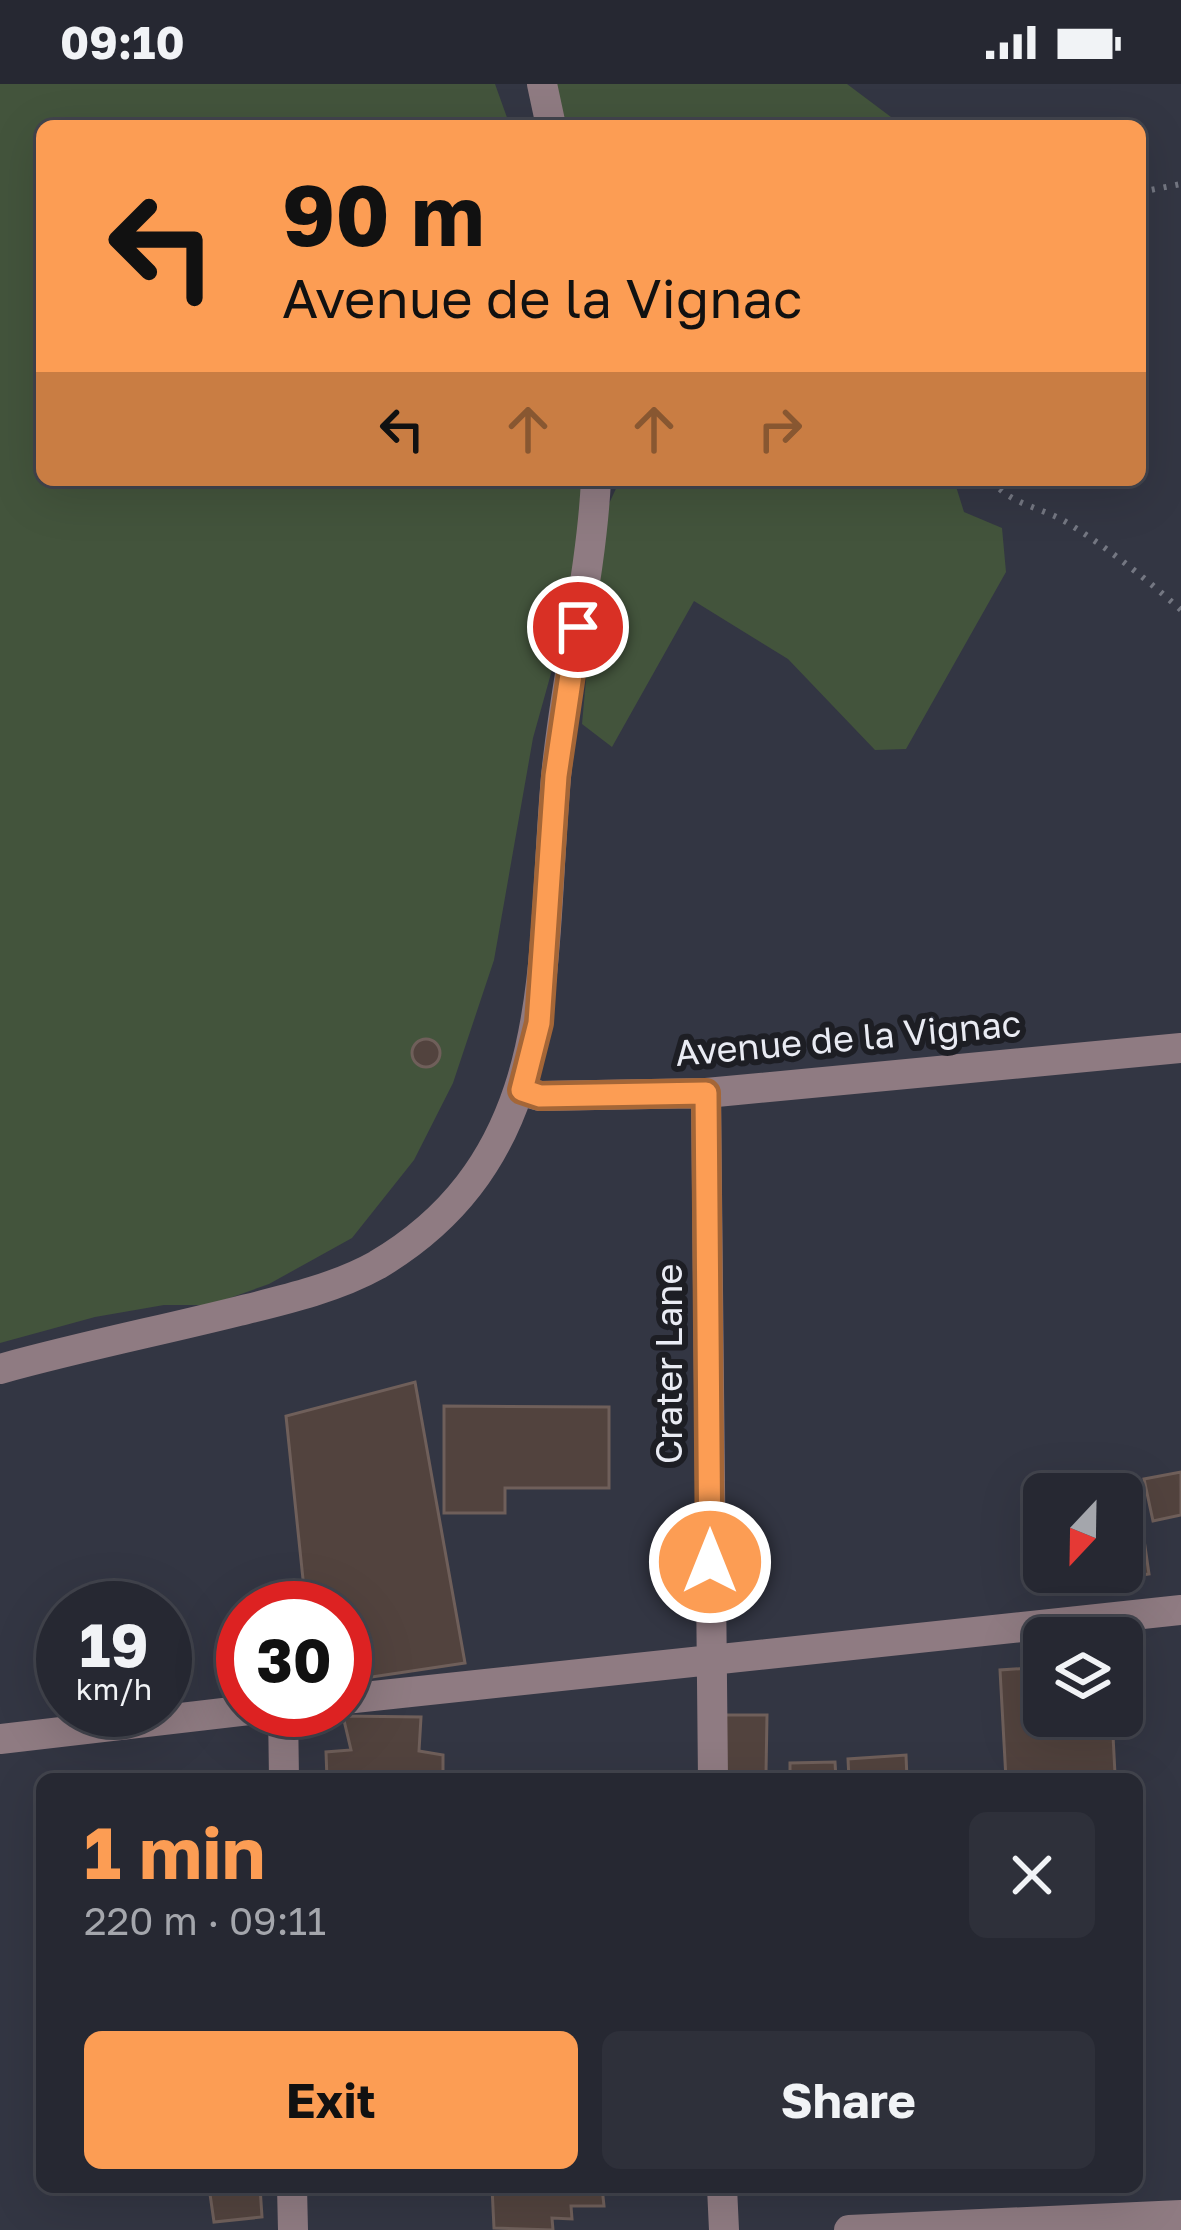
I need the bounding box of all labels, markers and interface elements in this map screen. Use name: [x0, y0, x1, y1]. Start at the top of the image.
text: 09:10: [60, 15, 185, 69]
text: 90 m: [282, 164, 484, 264]
icon: left: [84, 168, 240, 324]
text: Avenue de la Vignac: [282, 265, 802, 330]
icon: left: [369, 396, 435, 462]
icon: ahead: [495, 396, 561, 462]
icon: ahead: [621, 396, 687, 462]
icon: right: [747, 396, 813, 462]
pin: [527, 576, 629, 678]
icon: arrive: [545, 594, 611, 660]
street label: Avenue de la Vignac: [673, 1001, 1023, 1074]
street label: Crater Lane: [647, 1264, 690, 1464]
north arrow: [1023, 1473, 1143, 1593]
map controls: [1023, 1473, 1143, 1737]
position arrow: [647, 1499, 773, 1625]
speed limit sign: 30: [216, 1581, 372, 1737]
text: 19: [79, 1608, 148, 1680]
button: layers: [1023, 1617, 1143, 1737]
text: km/h: [76, 1671, 152, 1707]
text: 1 min: [84, 1808, 265, 1895]
button: close: [969, 1812, 1095, 1938]
text: 220 m · 09:11: [84, 1897, 326, 1944]
button: Exit: [84, 2031, 578, 2169]
button: Share: [602, 2031, 1095, 2169]

